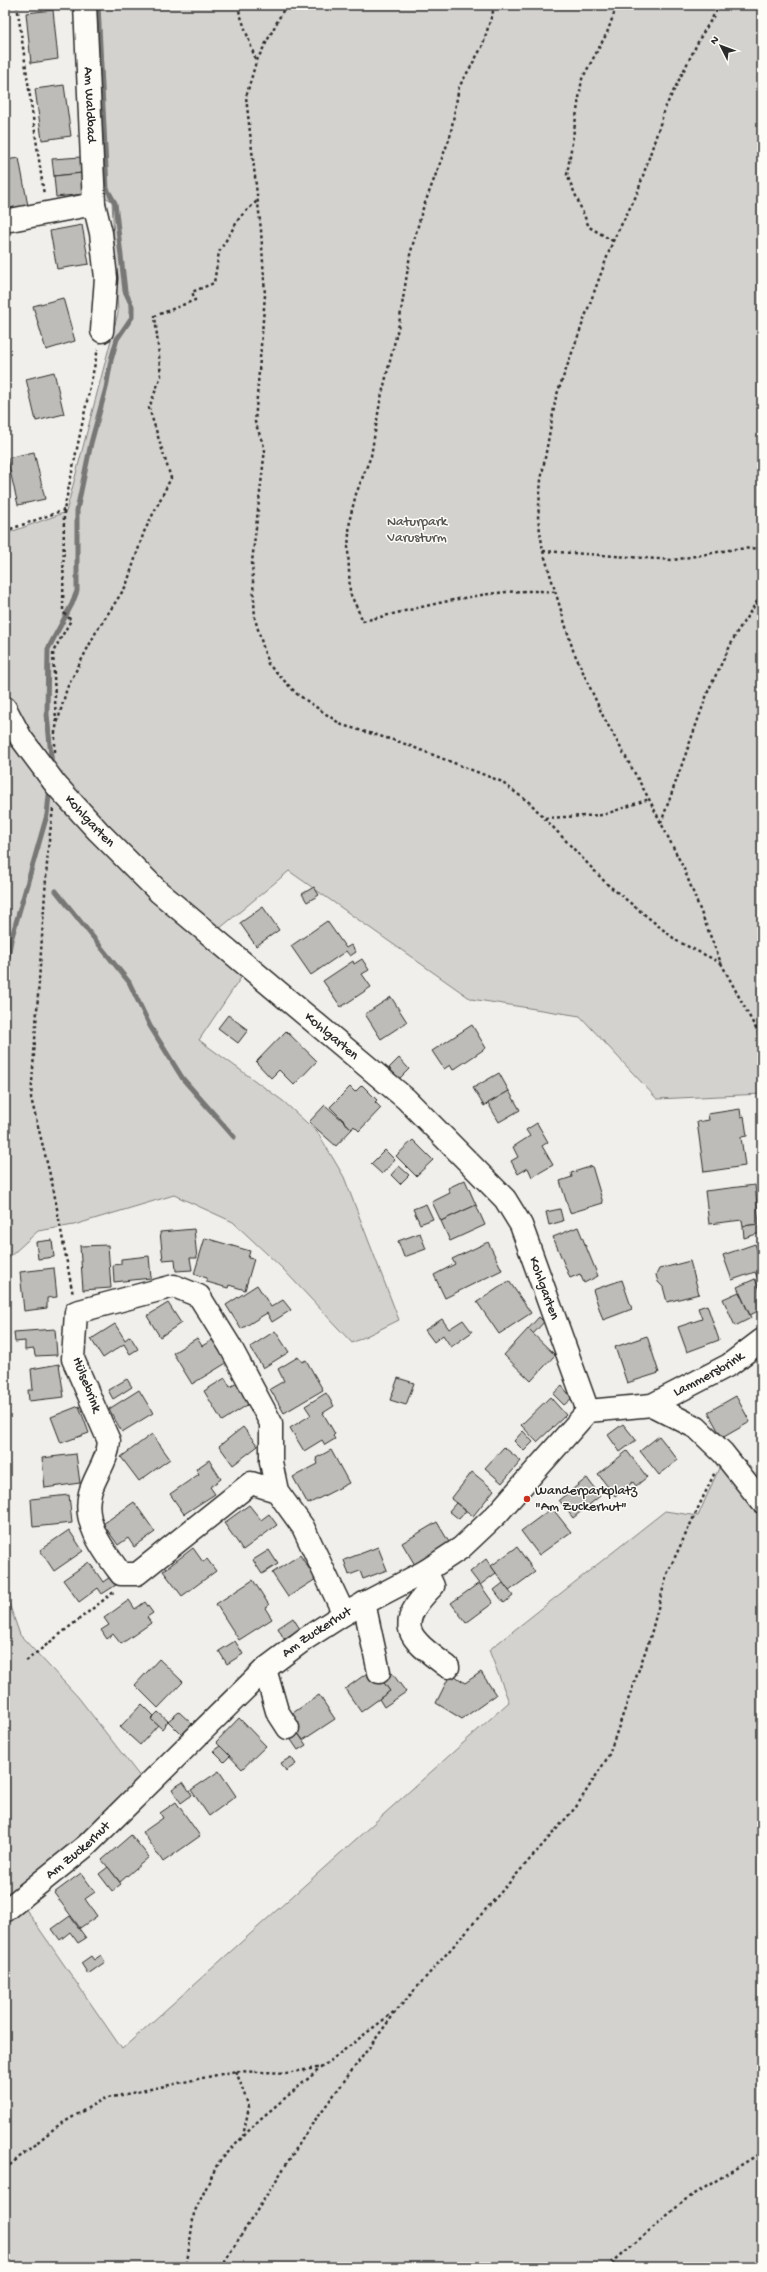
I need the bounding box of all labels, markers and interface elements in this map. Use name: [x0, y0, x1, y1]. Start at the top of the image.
north arrow: [701, 26, 741, 66]
text: N: [708, 34, 722, 47]
street label: Am Waldbad: [79, 67, 100, 145]
park label: Naturpark Varusturm: [386, 514, 449, 547]
street label: Kohlgarten: [61, 791, 118, 851]
street label: Kohlgarten: [301, 1009, 362, 1064]
street label: Kohlgarten: [525, 1254, 563, 1323]
street label: Lammersbrink: [670, 1347, 749, 1401]
street label: Hülsebrink: [68, 1355, 105, 1417]
place label: Wanderparkplatz "Am Zuckerhut": [535, 1483, 638, 1516]
marker: Wanderparkplatz "Am Zuckerhut": [522, 1494, 532, 1504]
street label: Am Zuckerhut: [279, 1603, 355, 1662]
street label: Am Zuckerhut: [42, 1817, 115, 1883]

